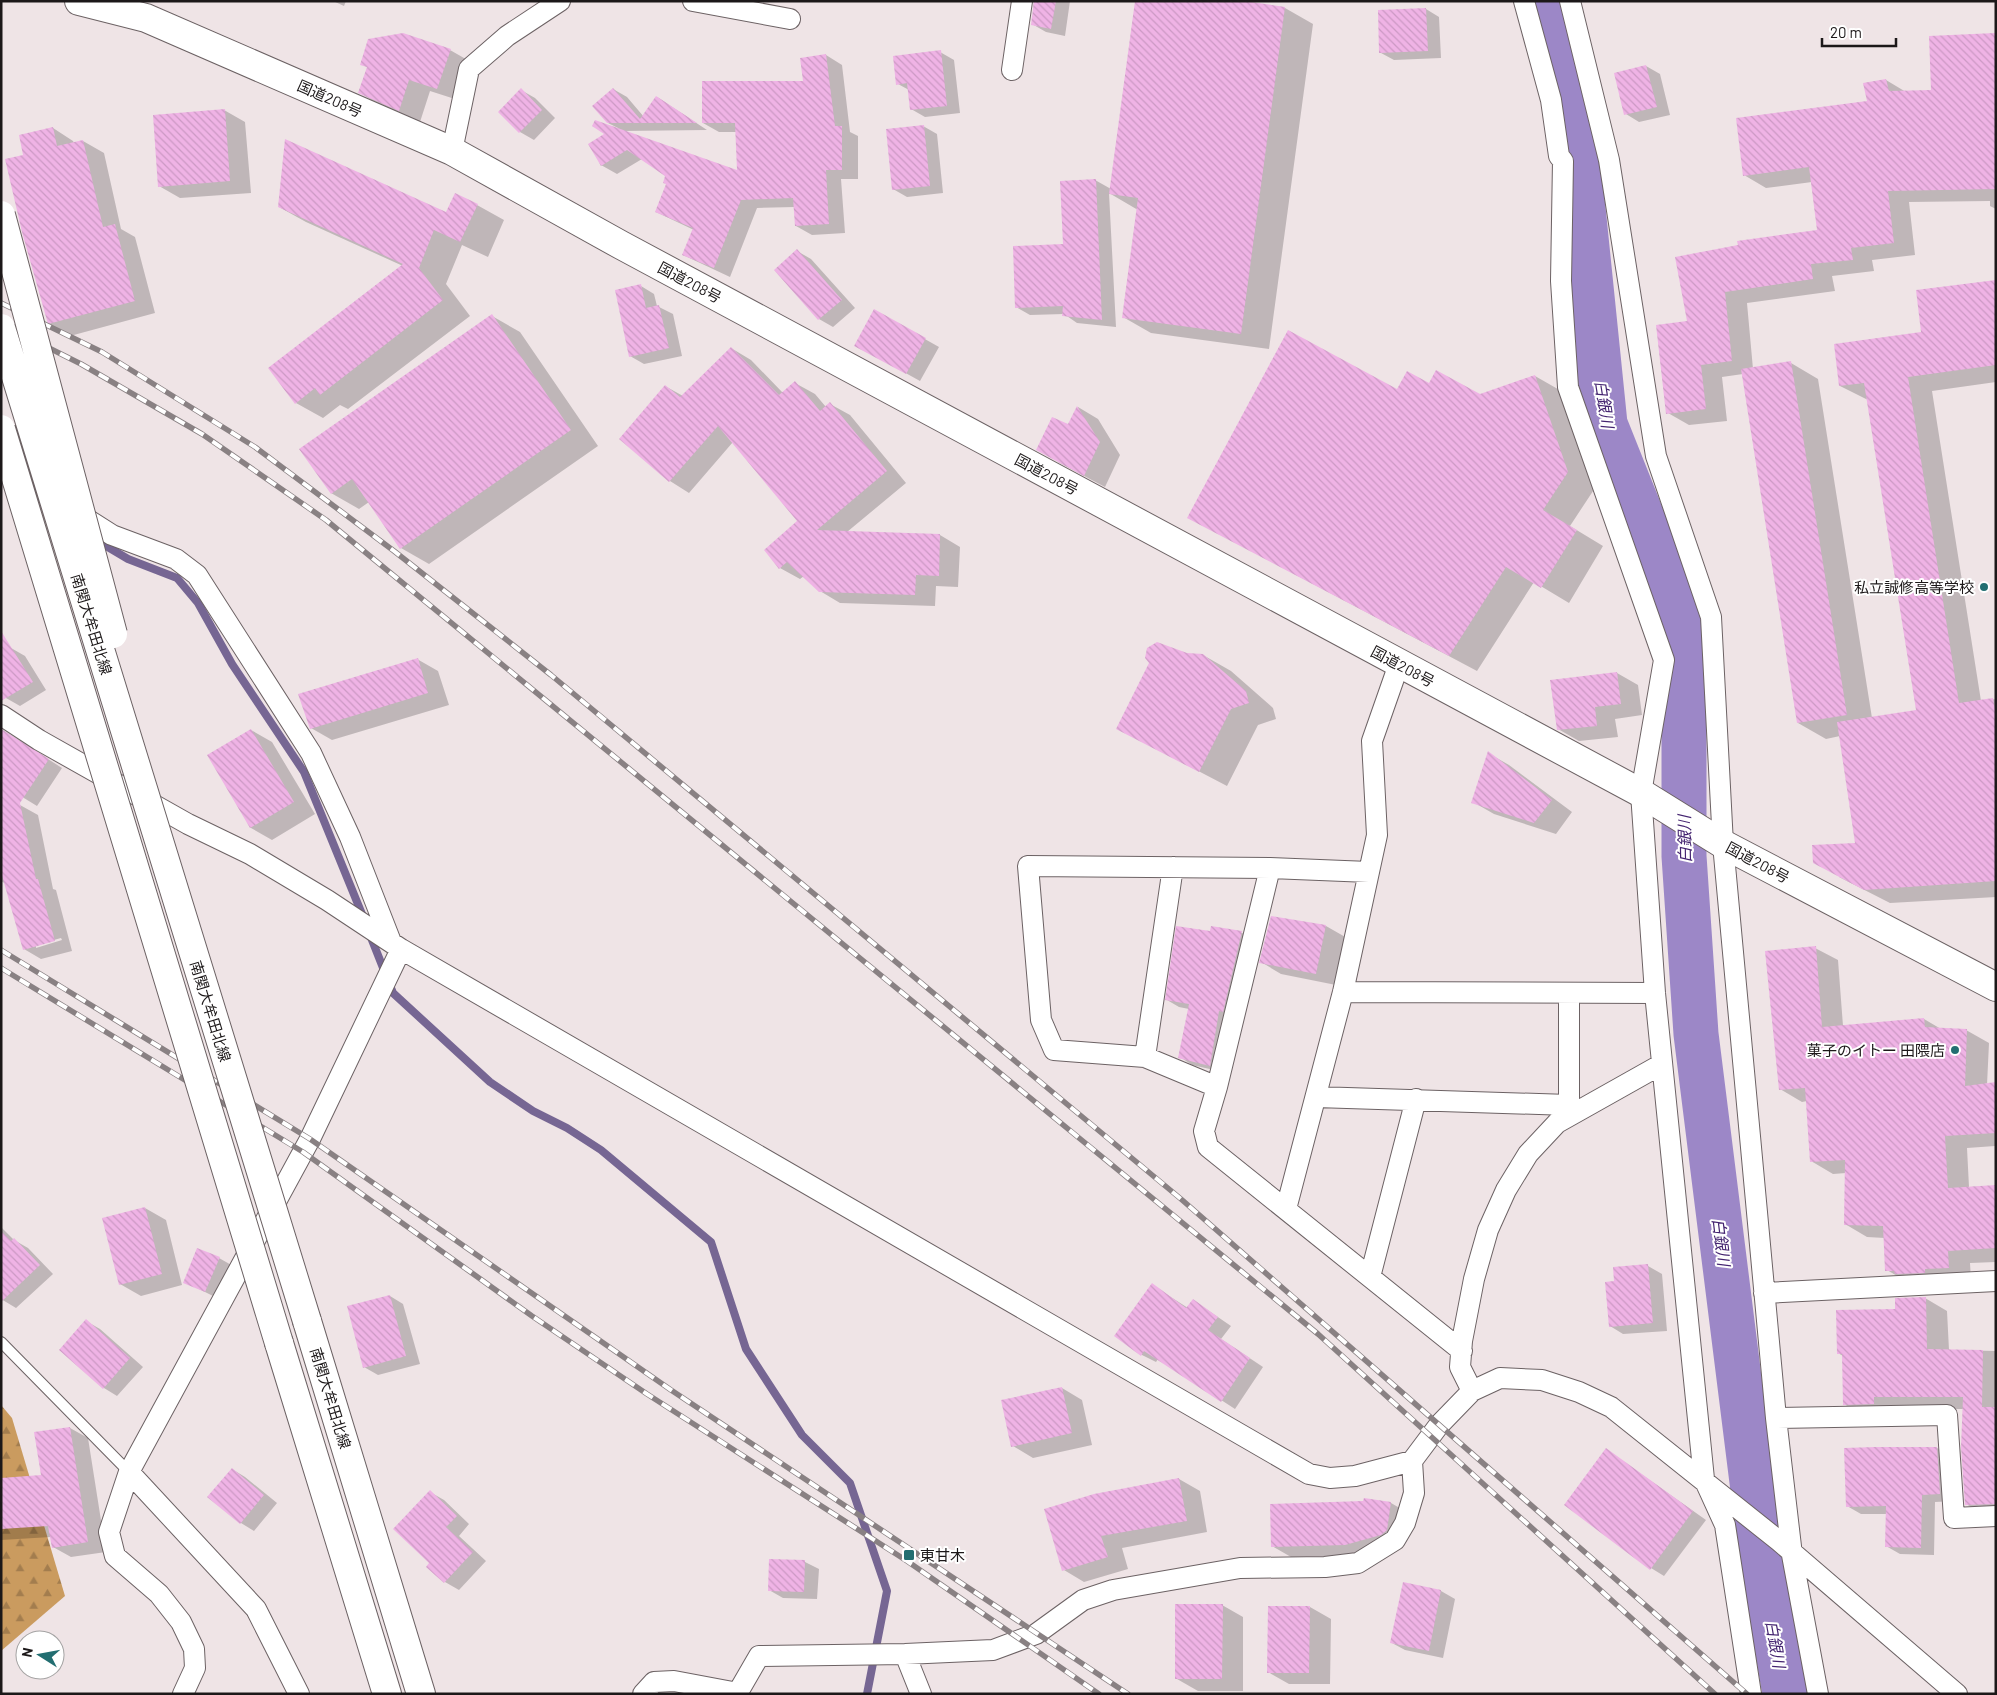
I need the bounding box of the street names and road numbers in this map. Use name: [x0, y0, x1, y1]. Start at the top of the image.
street label: 国道208号: [295, 76, 365, 120]
street label: 国道208号: [655, 258, 725, 306]
street label: 国道208号: [1012, 450, 1082, 498]
street label: 南関大牟田北線: [68, 571, 116, 677]
street label: 国道208号: [1368, 642, 1438, 690]
street label: 国道208号: [1723, 838, 1793, 886]
street label: 南関大牟田北線: [187, 958, 235, 1064]
street label: 南関大牟田北線: [307, 1345, 355, 1451]

